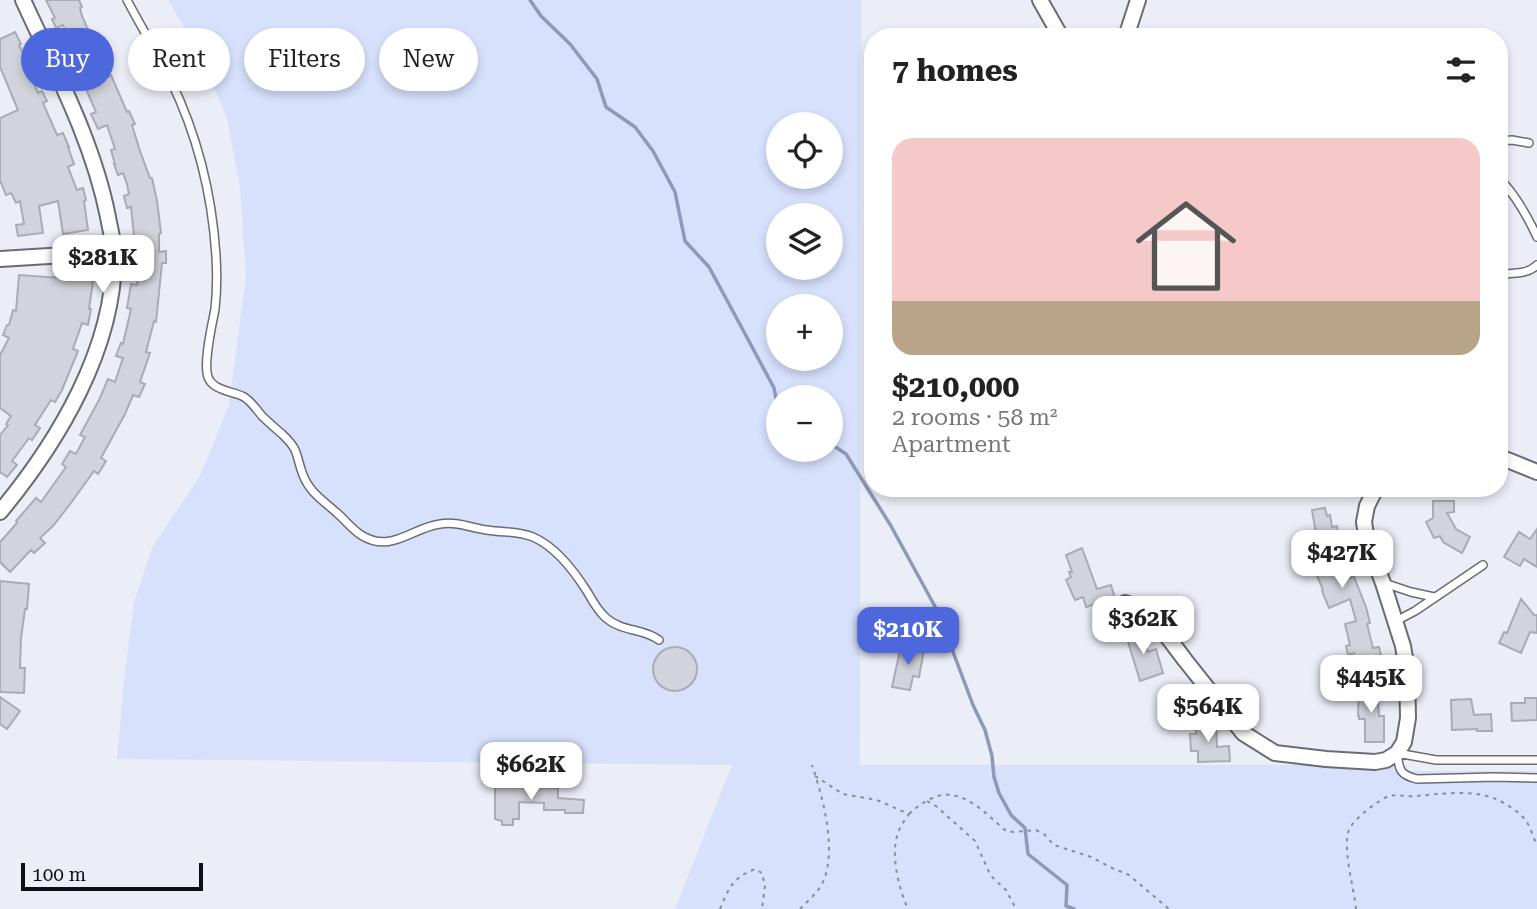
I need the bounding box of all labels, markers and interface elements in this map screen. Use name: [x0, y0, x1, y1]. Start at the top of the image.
chip: Buy: [21, 28, 114, 91]
chip: Rent: [128, 28, 230, 91]
chip: Filters: [244, 28, 365, 91]
chip: New: [379, 28, 478, 91]
icon: filters: [1442, 51, 1480, 89]
text: 7 homes: [892, 53, 1018, 88]
map controls: [766, 112, 843, 462]
button: locate: [766, 112, 843, 189]
icon: home: [1123, 183, 1249, 309]
button: layers: [766, 203, 843, 280]
pin: $281K: [54, 236, 152, 295]
text: $281K: [68, 244, 138, 271]
button: +: [766, 294, 843, 371]
text: $210,000: [892, 369, 1019, 404]
button: −: [766, 385, 843, 462]
text: 2 rooms · 58 m²: [892, 404, 1058, 431]
text: Apartment: [892, 431, 1011, 458]
pin: $427K: [1293, 530, 1391, 590]
text: $427K: [1307, 539, 1377, 566]
pin: $362K: [1094, 596, 1192, 656]
text: $362K: [1108, 605, 1178, 632]
pin: $210K: [859, 608, 957, 667]
text: $210K: [873, 616, 943, 643]
pin: $445K: [1322, 656, 1420, 715]
text: $445K: [1336, 664, 1406, 691]
pin: $564K: [1159, 684, 1257, 744]
text: $564K: [1173, 693, 1243, 720]
pin: $662K: [482, 742, 580, 802]
text: $662K: [496, 751, 566, 778]
scale bar: [21, 860, 203, 892]
text: 100 m: [32, 863, 86, 886]

